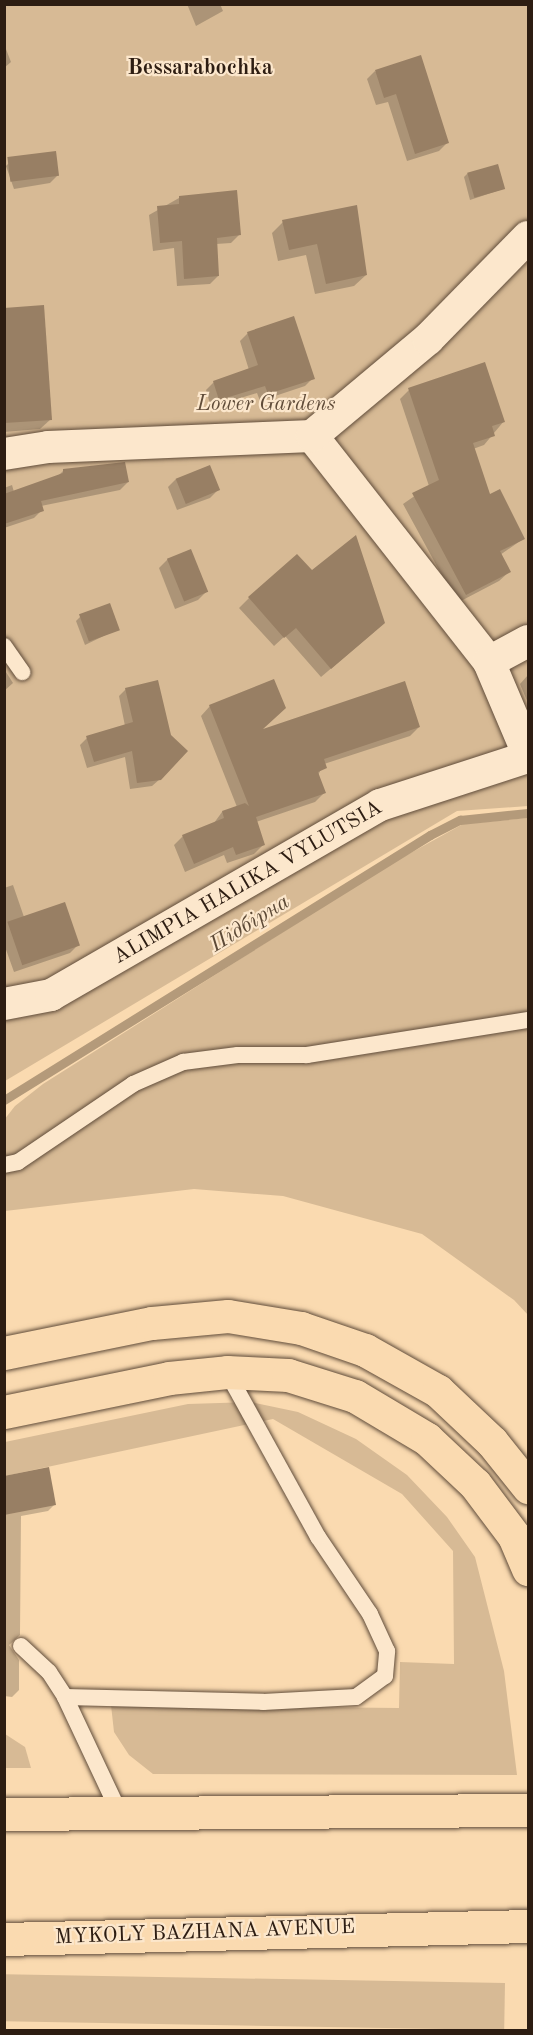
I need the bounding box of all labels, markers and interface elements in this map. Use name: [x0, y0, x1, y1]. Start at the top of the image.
district label: Bessarabochka: [127, 56, 273, 82]
park label: Lower Gardens: [197, 392, 335, 418]
street label: ALIMPIA HALIKA VYLUTSIA: [109, 796, 387, 970]
water label: Підбірна: [205, 889, 295, 959]
street label: MYKOLY BAZHANA AVENUE: [54, 1915, 356, 1951]

